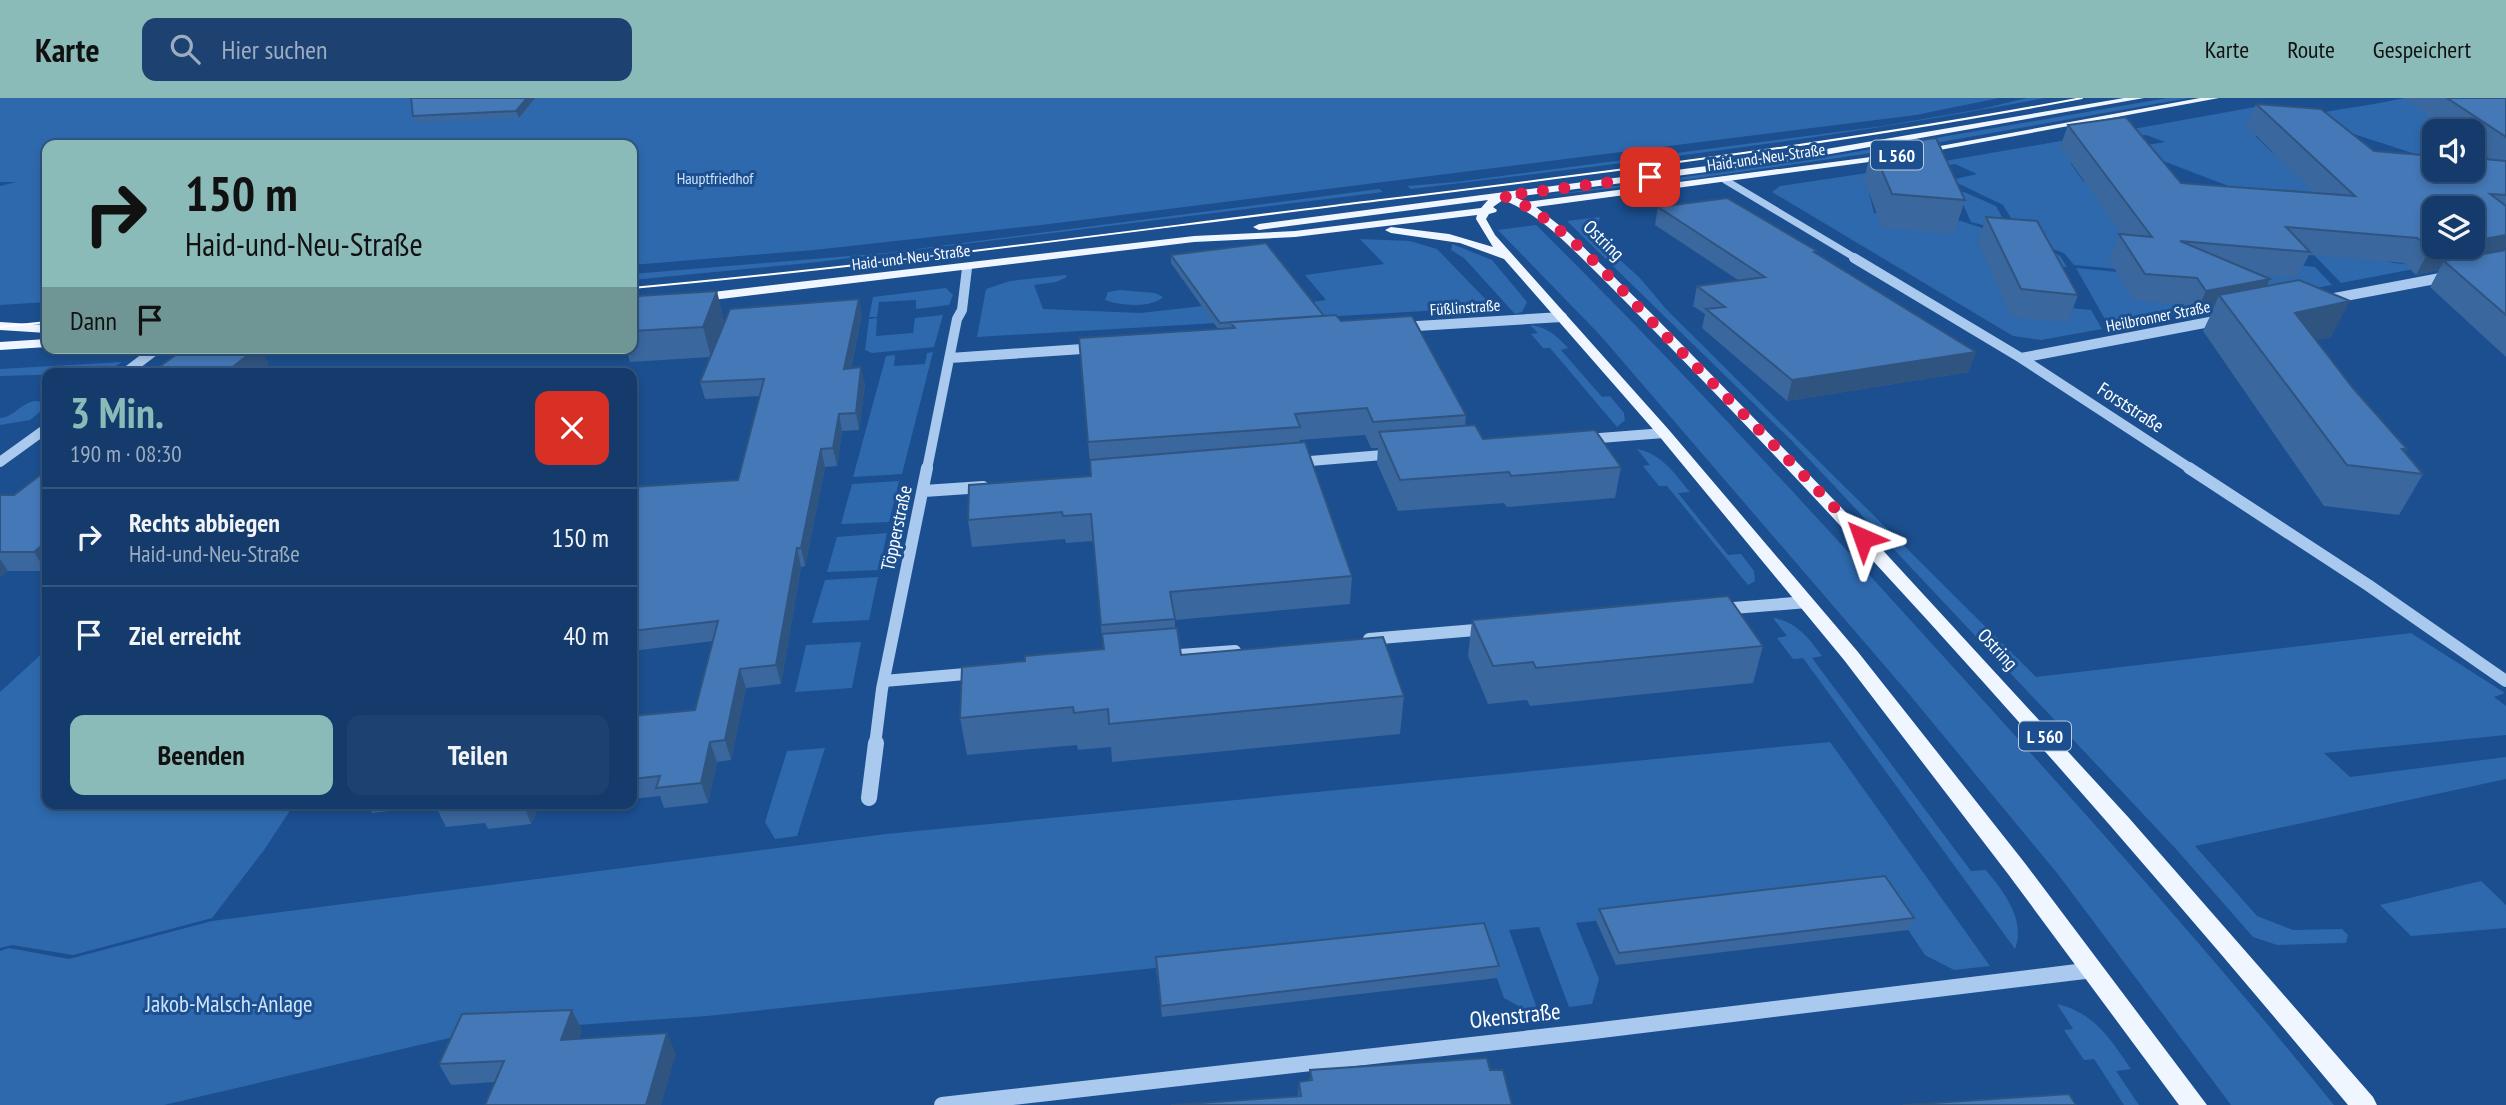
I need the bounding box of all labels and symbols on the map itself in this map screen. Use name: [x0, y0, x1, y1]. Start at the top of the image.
street label: Haid-und-Neu-Straße: [1706, 139, 1826, 175]
road number: L 560: [1871, 140, 1923, 170]
pin: [1620, 147, 1680, 207]
park label: Hauptfriedhof: [677, 168, 754, 188]
street label: Ostring: [1578, 215, 1630, 265]
street label: Haid-und-Neu-Straße: [851, 240, 971, 274]
street label: Füßlinstraße: [1429, 295, 1501, 319]
street label: Heilbronner Straße: [2104, 296, 2212, 336]
street label: Forststraße: [2093, 377, 2169, 437]
street label: Töpperstraße: [875, 483, 917, 573]
position arrow: [1826, 501, 1900, 575]
street label: Ostring: [1973, 623, 2023, 675]
road number: L 560: [2019, 722, 2071, 750]
park label: Jakob-Malsch-Anlage: [145, 989, 312, 1018]
street label: Okenstraße: [1468, 996, 1562, 1034]

